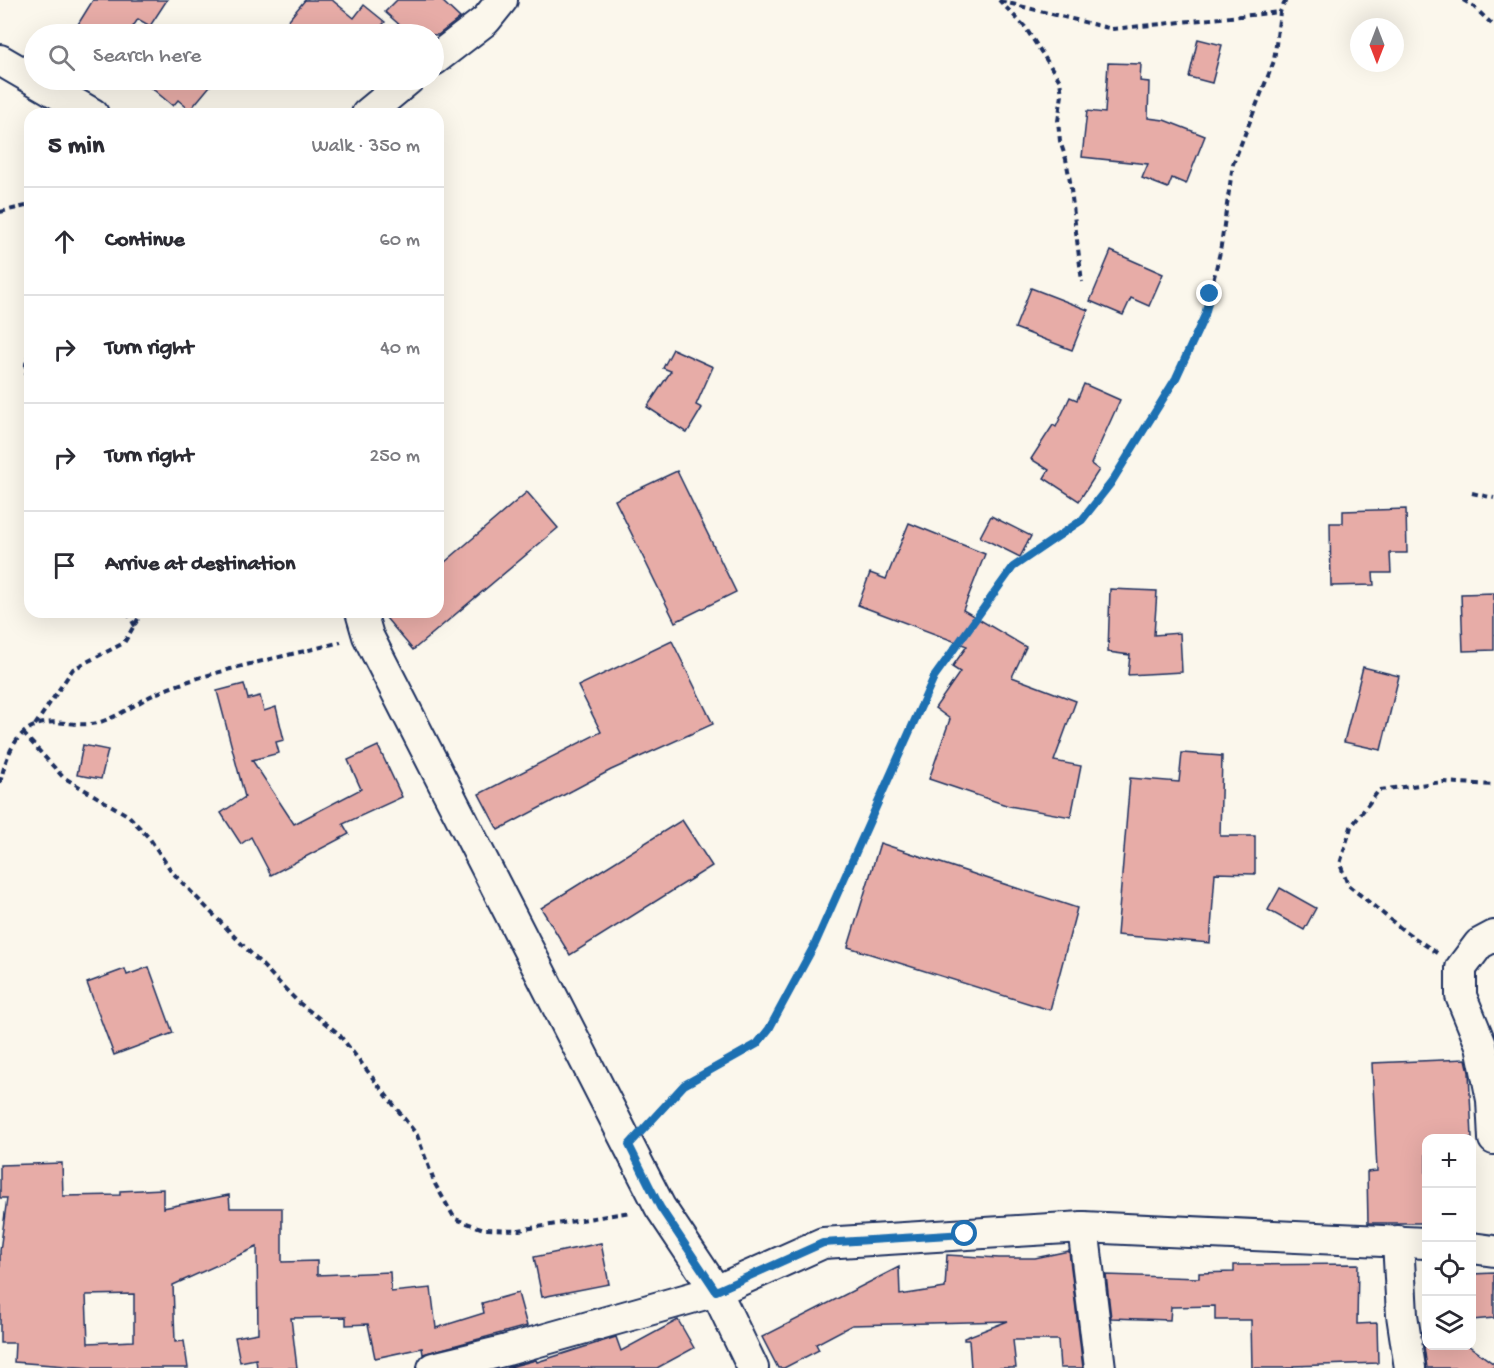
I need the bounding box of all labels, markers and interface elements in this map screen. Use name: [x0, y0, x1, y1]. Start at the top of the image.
north arrow: [1350, 18, 1404, 72]
search box: [24, 24, 444, 90]
icon: search: [45, 41, 78, 74]
text: Search here: [93, 44, 201, 70]
text: 5 min: [48, 132, 104, 163]
text: Walk · 350 m: [312, 136, 420, 159]
icon: ahead: [48, 225, 81, 258]
text: Continue: [105, 228, 185, 254]
text: 60 m: [380, 230, 420, 253]
route end: [1196, 280, 1222, 306]
icon: right: [48, 333, 81, 366]
text: Turn right: [105, 336, 193, 362]
text: 40 m: [380, 338, 420, 361]
icon: right: [48, 441, 81, 474]
text: Turn right: [105, 444, 193, 470]
text: 250 m: [369, 446, 420, 469]
icon: arrive: [48, 549, 81, 582]
text: Arrive at destination: [105, 552, 295, 578]
map controls: [1422, 1134, 1476, 1350]
button: +: [1422, 1134, 1476, 1188]
button: −: [1422, 1188, 1476, 1242]
route start: [951, 1220, 977, 1246]
button: locate: [1422, 1242, 1476, 1296]
button: layers: [1422, 1296, 1476, 1350]

